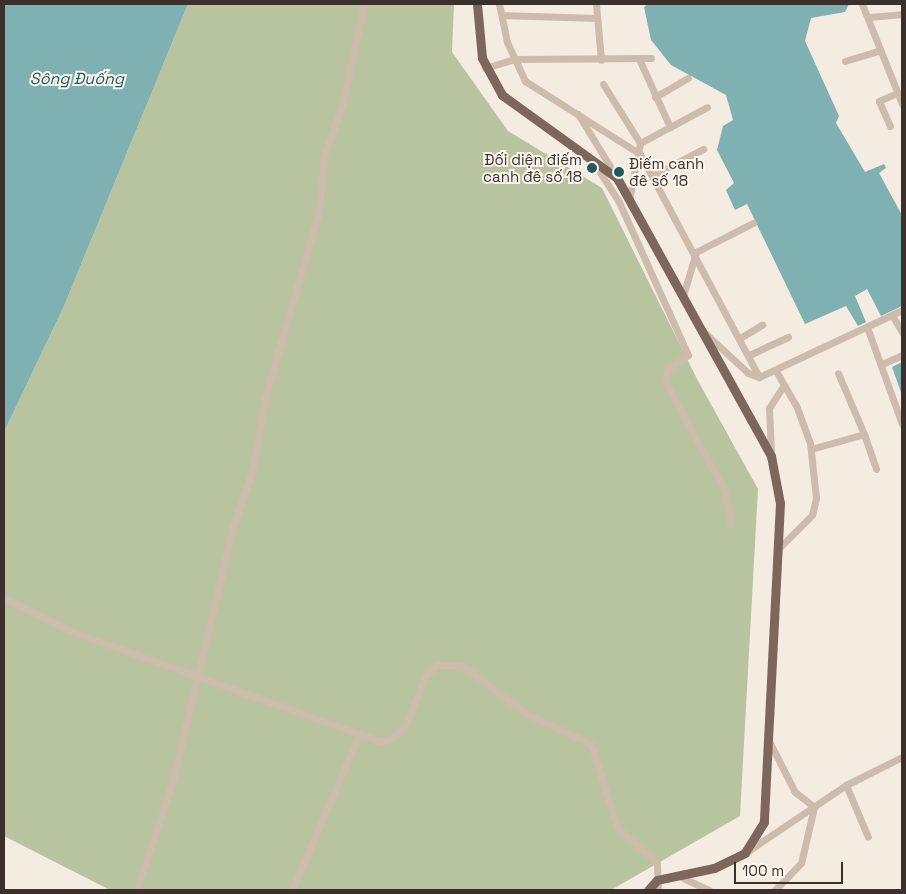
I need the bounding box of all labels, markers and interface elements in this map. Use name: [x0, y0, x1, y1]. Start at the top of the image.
water label: Sông Đuống: [30, 69, 124, 89]
place label: Đối diện điếm canh đê số 18: [483, 150, 582, 185]
place label: Điếm canh đê số 18: [629, 154, 704, 189]
marker: Đối diện điếm canh đê số 18: [586, 162, 598, 174]
marker: Điếm canh đê số 18: [613, 166, 625, 178]
scale bar: [736, 852, 845, 884]
text: 100 m: [742, 861, 784, 880]

